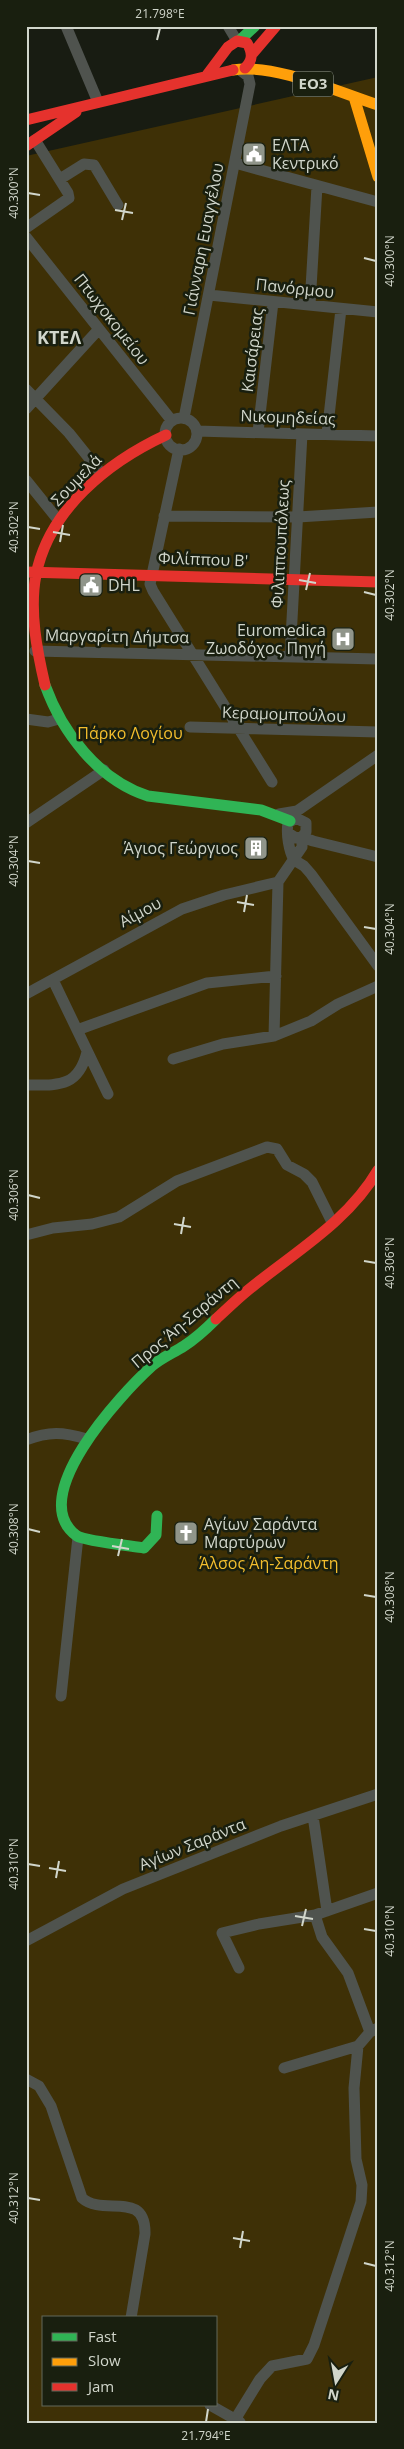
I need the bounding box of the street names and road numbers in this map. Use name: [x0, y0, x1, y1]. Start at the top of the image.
road number: ΕΟ3: [293, 72, 333, 96]
street label: Γιάνναρη Ευαγγέλου: [177, 161, 229, 317]
street label: Πτωχοκομείου: [69, 269, 155, 369]
street label: Πανόρμου: [255, 273, 335, 303]
street label: Καισάρειας: [236, 306, 268, 393]
street label: Νικομηδείας: [240, 404, 336, 430]
street label: Σουμελά: [46, 449, 106, 511]
street label: Φιλιππουπόλεως: [266, 479, 294, 609]
street label: Φιλίππου Β': [157, 546, 249, 572]
street label: Μαργαρίτη Δήμτσα: [45, 624, 190, 648]
street label: Κεραμομπούλου: [222, 701, 346, 727]
street label: Αίμου: [115, 892, 165, 932]
street label: Προς Άη-Σαράντη: [126, 1271, 242, 1373]
street label: Αγίων Σαράντα: [135, 1813, 249, 1875]

